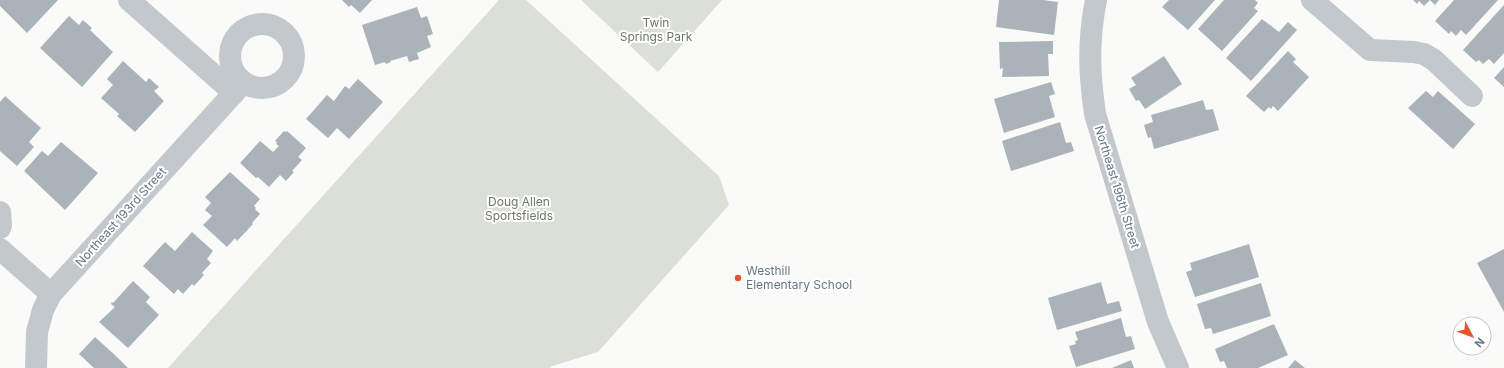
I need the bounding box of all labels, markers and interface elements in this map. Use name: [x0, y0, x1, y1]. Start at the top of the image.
park label: Twin Springs Park: [620, 15, 693, 44]
street label: Northeast 196th Street: [1092, 124, 1143, 250]
street label: Northeast 193rd Street: [72, 164, 169, 269]
park label: Doug Allen Sportsfields: [485, 194, 553, 223]
place label: Westhill Elementary School: [746, 263, 852, 292]
marker: Westhill Elementary School: [733, 273, 743, 283]
north arrow: [1452, 316, 1492, 356]
text: N: [1472, 335, 1488, 350]

